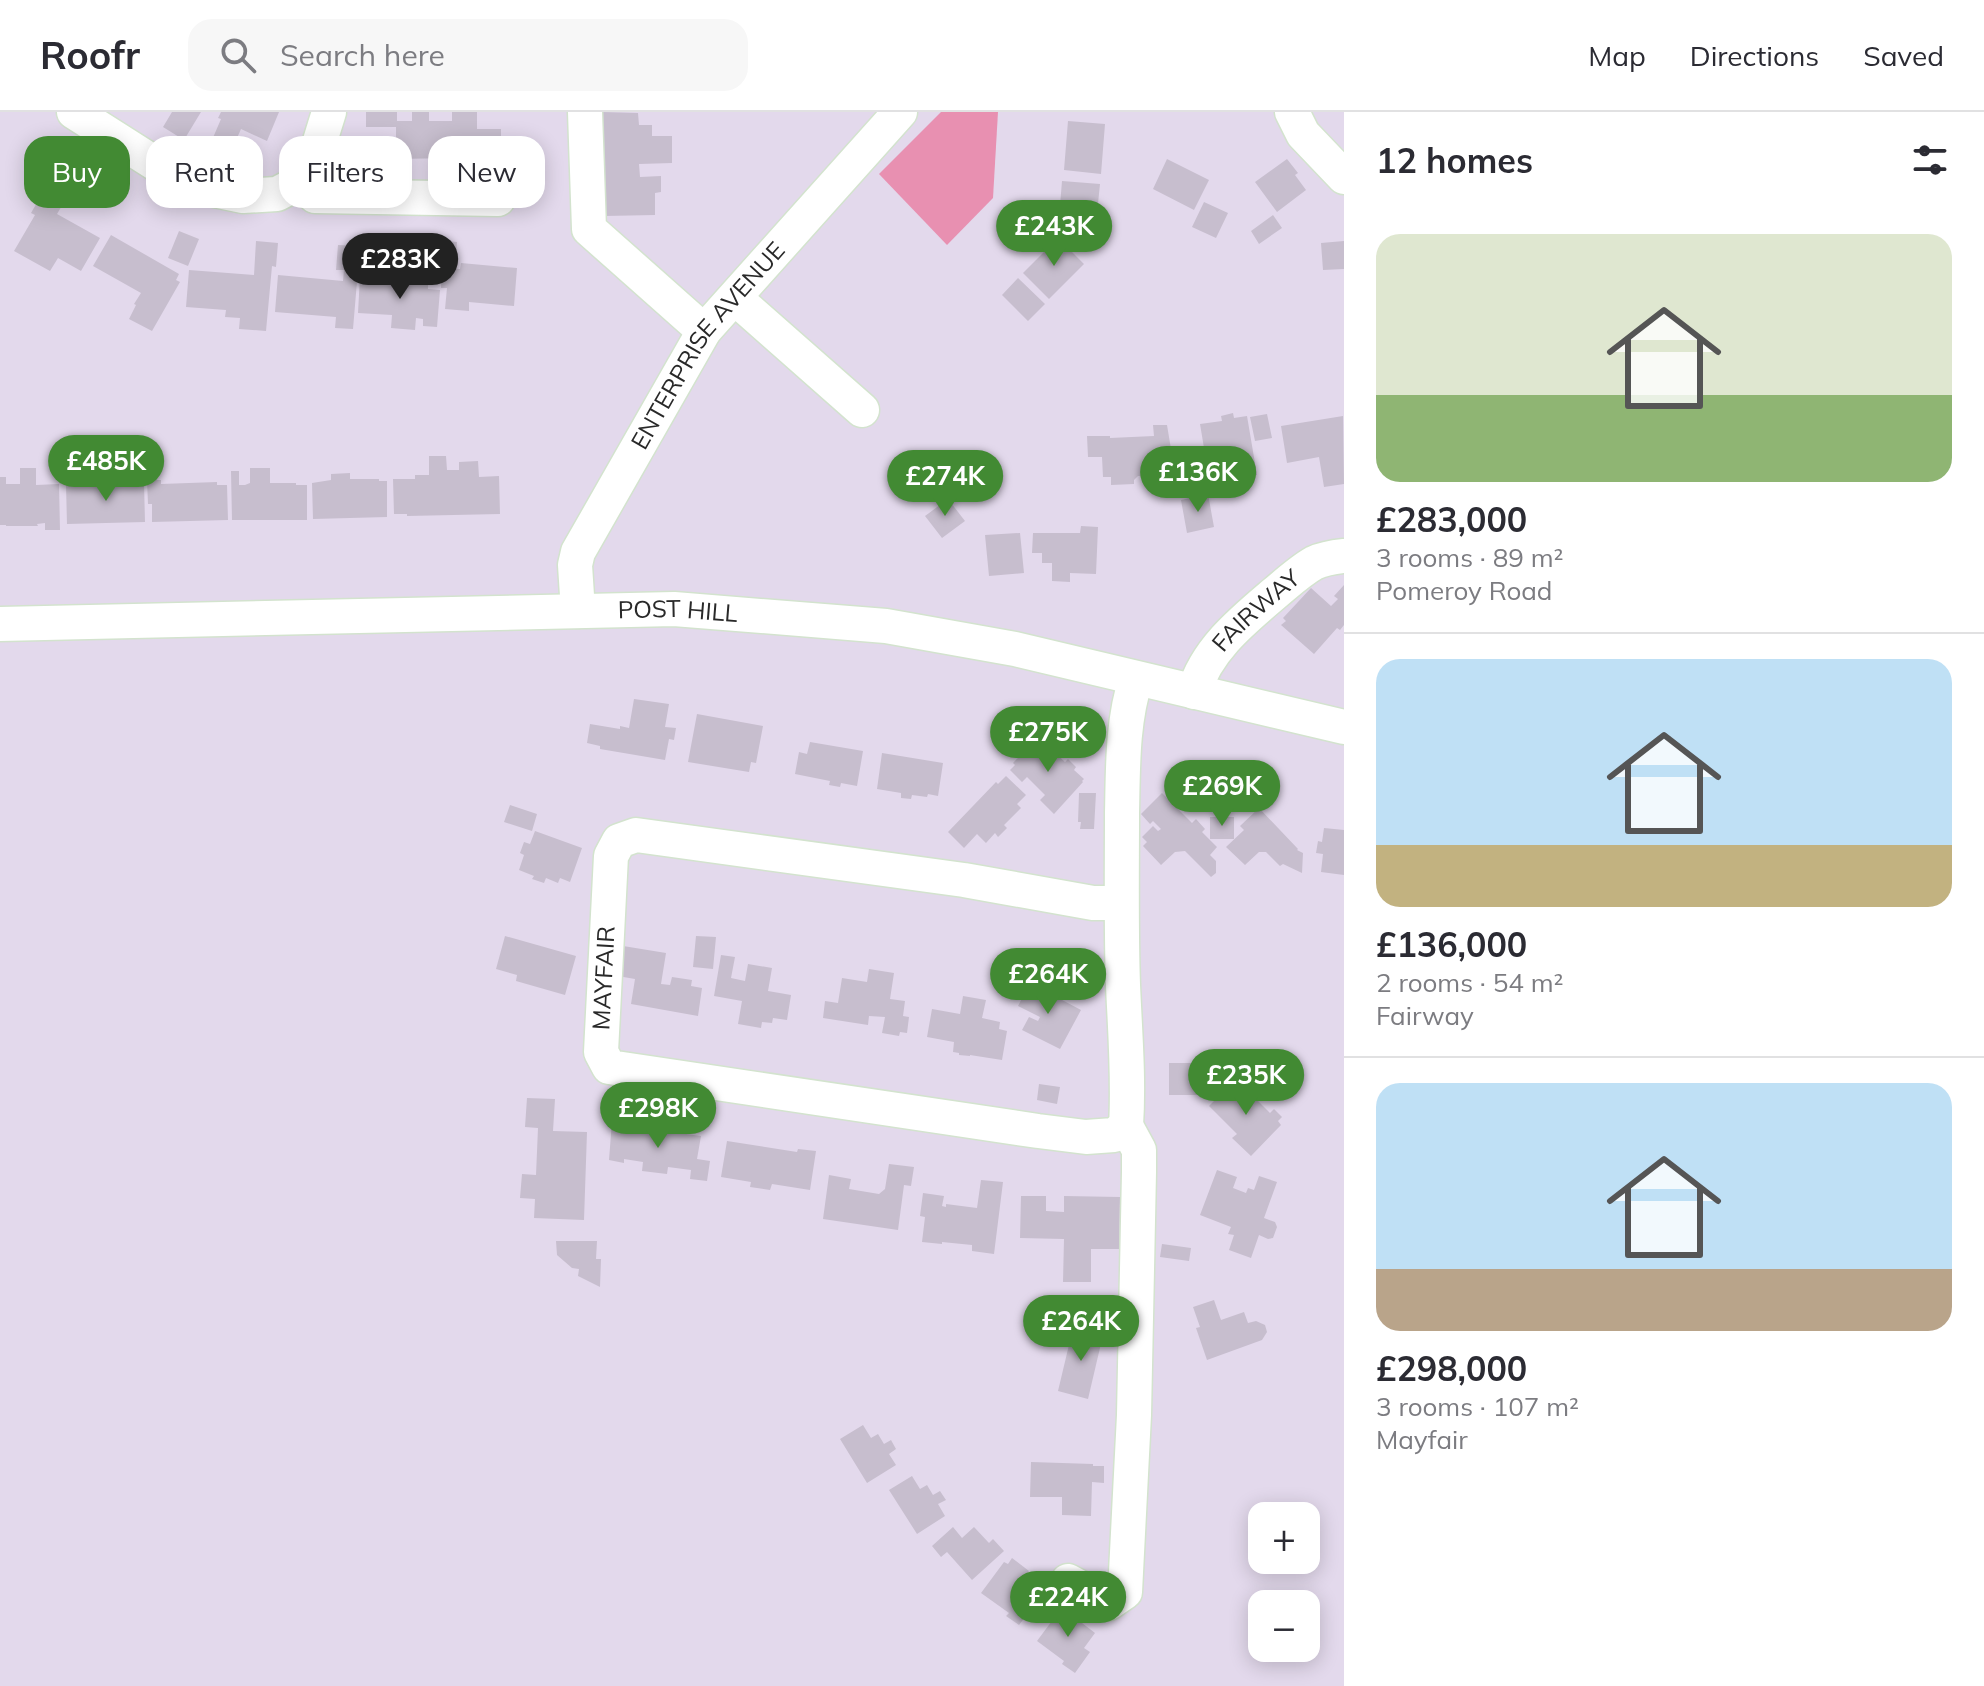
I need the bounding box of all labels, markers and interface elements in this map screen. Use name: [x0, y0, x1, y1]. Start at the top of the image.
search box: [188, 19, 748, 91]
text: Roofr: [40, 31, 140, 79]
icon: search: [216, 33, 260, 77]
text: Search here: [280, 36, 445, 74]
text: Map: [1588, 38, 1646, 73]
text: Directions: [1690, 38, 1819, 73]
text: Saved: [1863, 38, 1944, 73]
chip: Buy: [24, 136, 130, 208]
chip: Rent: [146, 136, 263, 208]
chip: Filters: [279, 136, 412, 208]
chip: New: [428, 136, 545, 208]
icon: filters: [1908, 138, 1952, 182]
text: 12 homes: [1376, 139, 1533, 182]
pin: £243K: [998, 200, 1110, 268]
text: £243K: [1014, 209, 1094, 242]
pin: £283K: [344, 233, 456, 301]
street label: ENTERPRISE AVENUE: [624, 235, 791, 454]
text: £283K: [360, 242, 440, 275]
icon: home: [1592, 286, 1736, 430]
pin: £485K: [50, 435, 162, 503]
text: £485K: [66, 444, 146, 477]
pin: £136K: [1142, 446, 1254, 514]
pin: £274K: [889, 450, 1001, 518]
text: £136K: [1158, 455, 1238, 488]
text: £274K: [905, 459, 985, 492]
text: £283,000: [1376, 498, 1527, 541]
text: 3 rooms · 89 m²: [1376, 541, 1563, 574]
street label: FAIRWAY: [1205, 562, 1306, 657]
text: Pomeroy Road: [1376, 574, 1552, 607]
street label: POST HILL: [617, 593, 739, 628]
pin: £275K: [992, 706, 1104, 774]
icon: home: [1592, 711, 1736, 855]
text: £275K: [1008, 715, 1088, 748]
pin: £269K: [1166, 760, 1278, 828]
text: £269K: [1182, 769, 1262, 802]
text: £136,000: [1376, 923, 1527, 966]
street label: MAYFAIR: [585, 925, 621, 1031]
pin: £264K: [992, 948, 1104, 1016]
text: £264K: [1008, 957, 1088, 990]
text: 2 rooms · 54 m²: [1376, 966, 1563, 999]
text: Fairway: [1376, 999, 1474, 1032]
pin: £235K: [1190, 1049, 1302, 1117]
text: £235K: [1206, 1058, 1286, 1091]
pin: £298K: [602, 1082, 714, 1150]
text: £298K: [618, 1091, 698, 1124]
icon: home: [1592, 1135, 1736, 1279]
pin: £264K: [1025, 1295, 1137, 1363]
text: £264K: [1041, 1304, 1121, 1337]
text: £298,000: [1376, 1347, 1527, 1390]
text: 3 rooms · 107 m²: [1376, 1390, 1579, 1423]
text: Mayfair: [1376, 1423, 1468, 1456]
map controls: [1248, 1502, 1320, 1662]
button: +: [1248, 1502, 1320, 1574]
pin: £224K: [1012, 1571, 1124, 1639]
text: £224K: [1028, 1580, 1108, 1613]
button: −: [1248, 1590, 1320, 1662]

